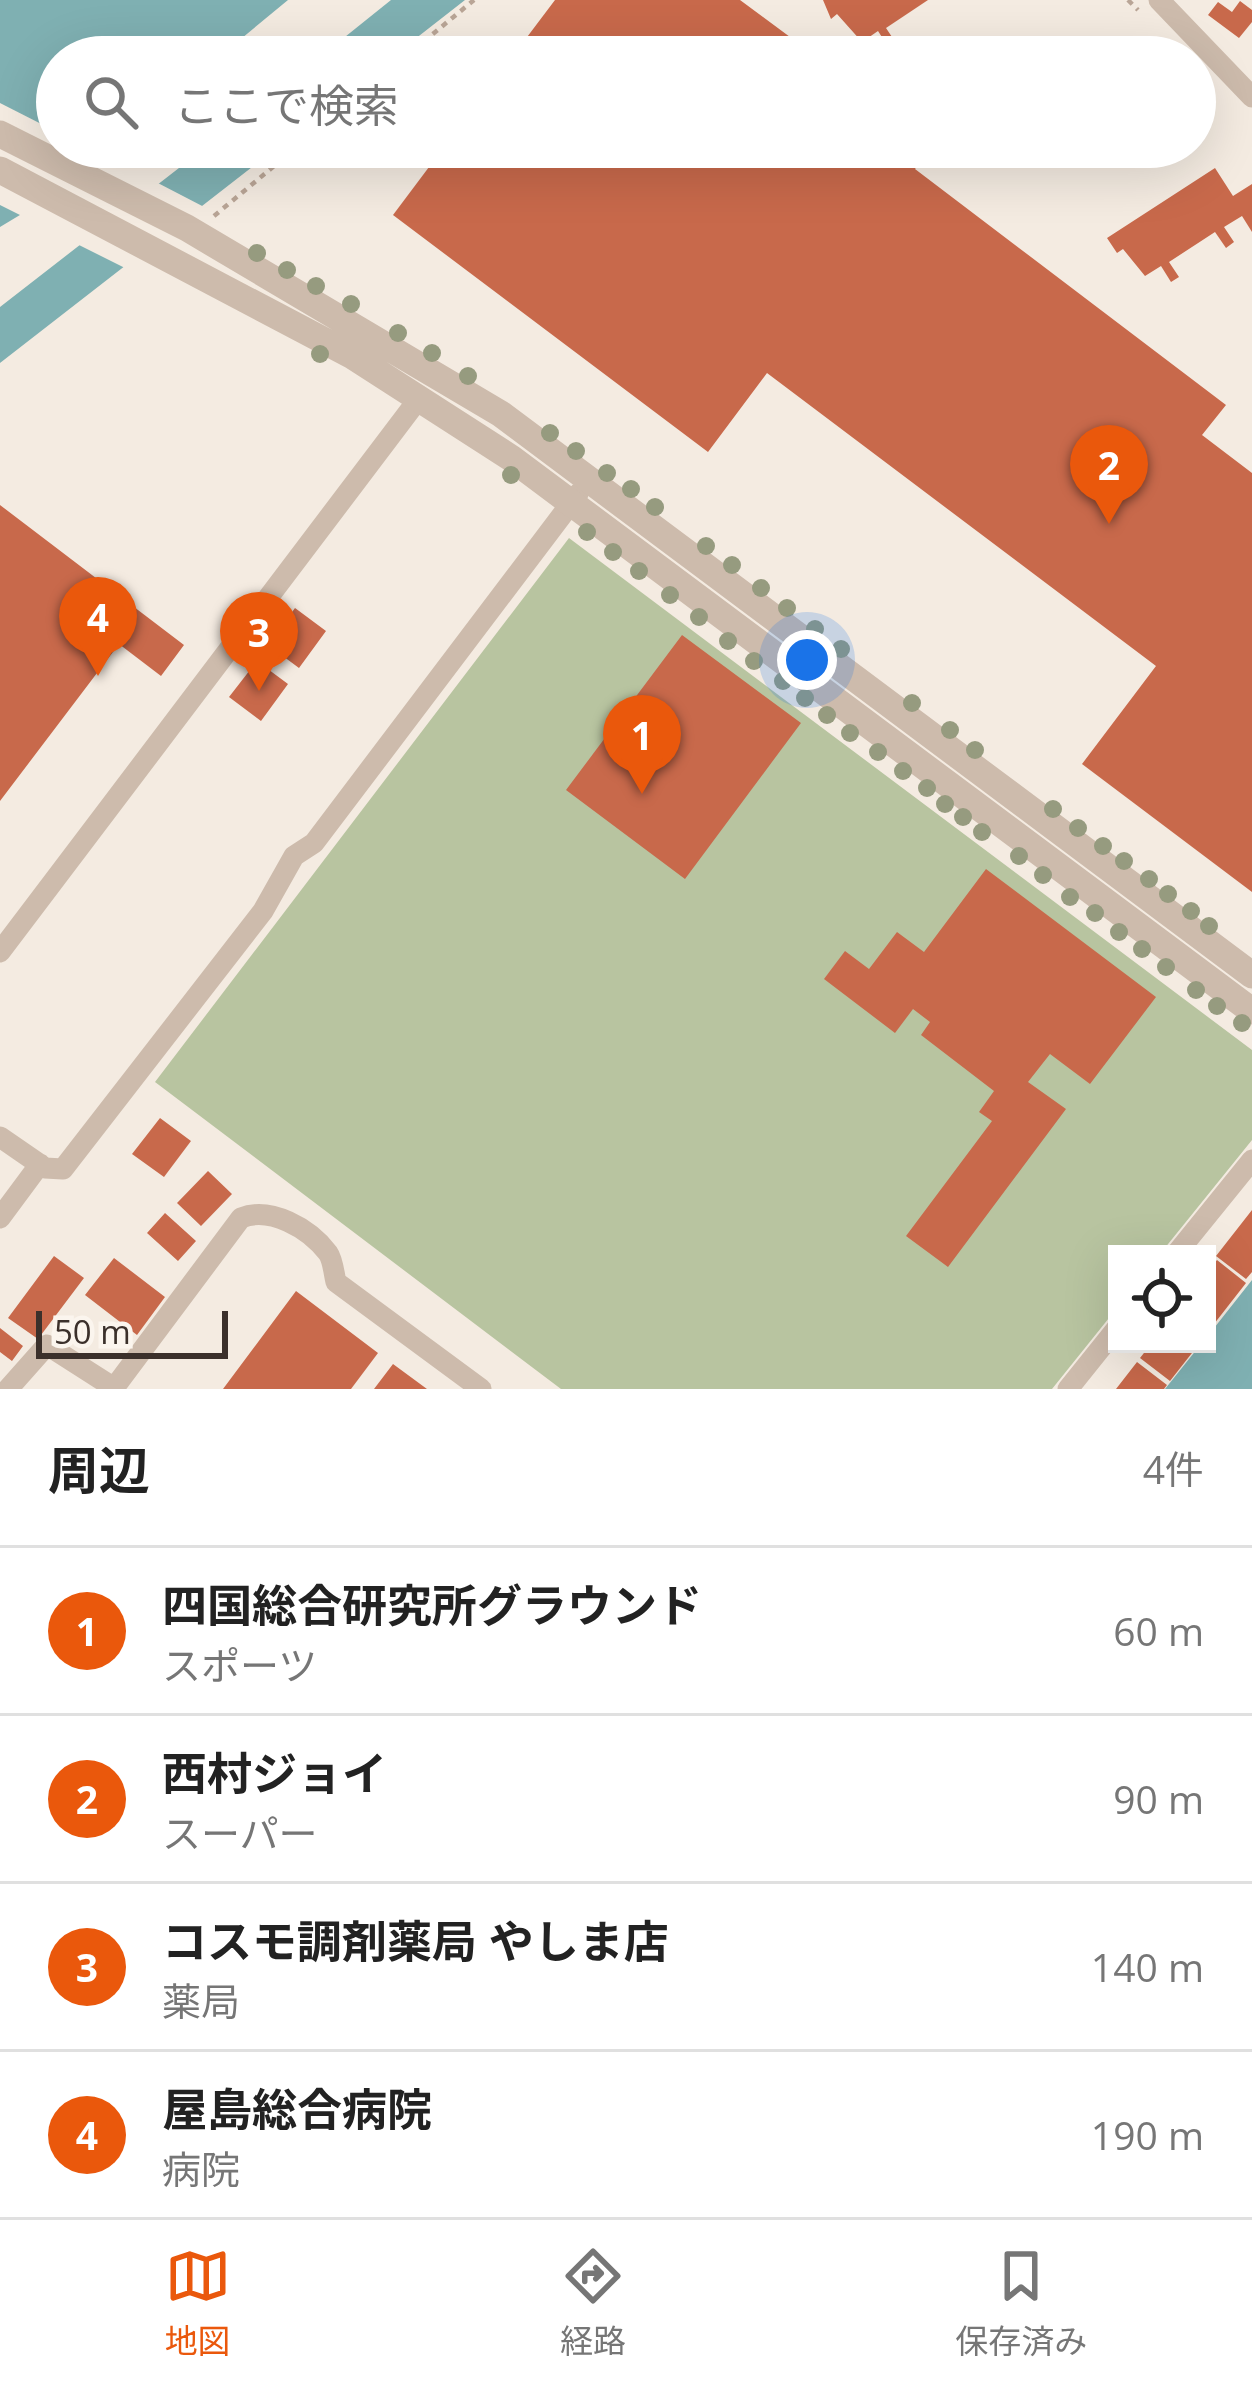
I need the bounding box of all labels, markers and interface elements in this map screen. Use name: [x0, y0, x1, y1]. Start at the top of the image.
search box: [36, 36, 1216, 168]
icon: search: [78, 69, 144, 135]
text: ここで検索: [174, 74, 399, 135]
pin: 2: [1070, 425, 1148, 524]
pin: 4: [59, 577, 137, 676]
pin: 3: [220, 592, 298, 691]
your location: [777, 630, 837, 690]
pin: 1: [603, 695, 681, 794]
map controls: [1108, 1245, 1216, 1353]
button: locate: [1108, 1245, 1216, 1353]
scale bar: [36, 1305, 228, 1358]
text: 50 m: [54, 1309, 131, 1354]
text: 周辺: [48, 1434, 150, 1504]
text: 4件: [1143, 1442, 1204, 1495]
text: 四国総合研究所グラウンド: [162, 1574, 702, 1635]
text: 1: [76, 1604, 98, 1657]
text: 60 m: [1113, 1604, 1204, 1657]
text: スポーツ: [162, 1638, 317, 1691]
text: 西村ジョイ: [162, 1742, 387, 1803]
text: 2: [76, 1772, 98, 1825]
text: 90 m: [1113, 1772, 1204, 1825]
text: スーパー: [162, 1806, 318, 1859]
text: コスモ調剤薬局 やしま店: [162, 1910, 669, 1971]
text: 3: [76, 1940, 98, 1993]
text: 140 m: [1091, 1940, 1204, 1993]
text: 薬局: [162, 1974, 240, 2027]
text: 屋島総合病院: [162, 2078, 432, 2139]
text: 4: [76, 2108, 98, 2161]
text: 190 m: [1091, 2108, 1204, 2161]
text: 病院: [162, 2142, 240, 2195]
tab: 地図: [165, 2243, 231, 2363]
tab: 経路: [560, 2243, 626, 2363]
tab: 保存済み: [955, 2243, 1087, 2363]

